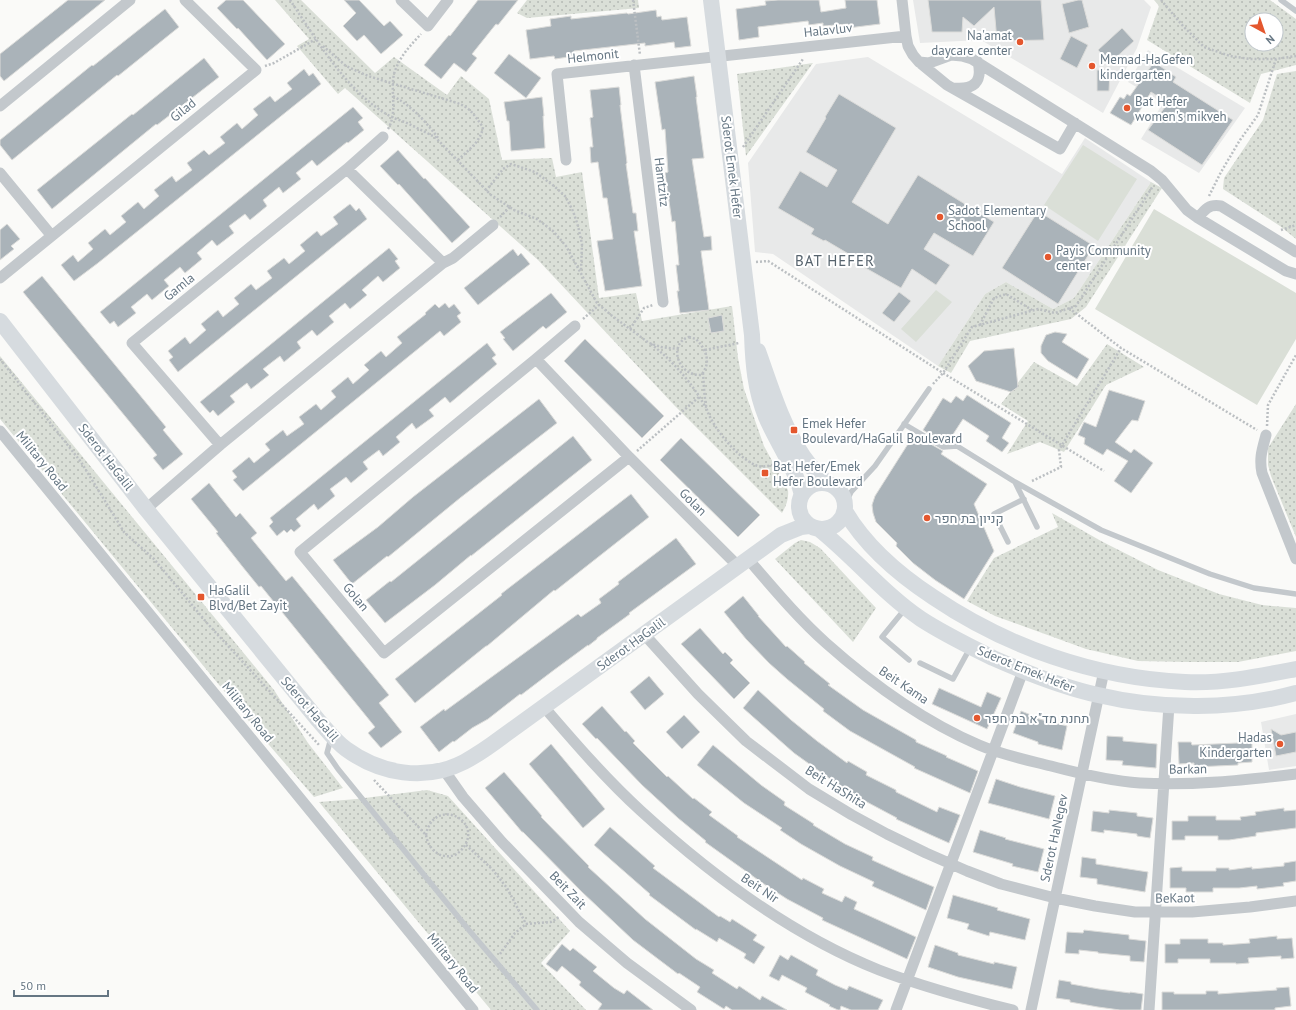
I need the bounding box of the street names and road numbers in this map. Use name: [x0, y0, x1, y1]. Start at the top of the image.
street label: Halavluv: [803, 19, 854, 41]
street label: Helmonit: [566, 45, 620, 67]
street label: Gilad: [167, 94, 199, 126]
street label: Sderot Emek Hefer: [717, 115, 747, 220]
street label: Hamtzitz: [651, 156, 673, 208]
street label: Gamla: [160, 269, 198, 305]
street label: Sderot HaGalil: [75, 420, 138, 494]
street label: Military Road: [12, 427, 72, 495]
street label: Golan: [676, 485, 710, 519]
street label: Golan: [339, 579, 373, 615]
street label: Sderot HaGalil: [593, 613, 669, 675]
street label: Sderot Emek Hefer: [975, 642, 1078, 696]
street label: Beit Kama: [876, 662, 932, 708]
street label: Sderot HaGalil: [277, 673, 343, 745]
street label: Military Road: [218, 678, 278, 746]
street label: Barkan: [1169, 760, 1207, 778]
street label: Beit HaShita: [802, 761, 870, 813]
street label: Sderot HaNegev: [1036, 792, 1072, 884]
street label: Beit Zait: [546, 867, 591, 913]
street label: Beit Nir: [738, 869, 783, 907]
street label: BeKaot: [1155, 889, 1196, 907]
street label: Military Road: [423, 929, 483, 997]

